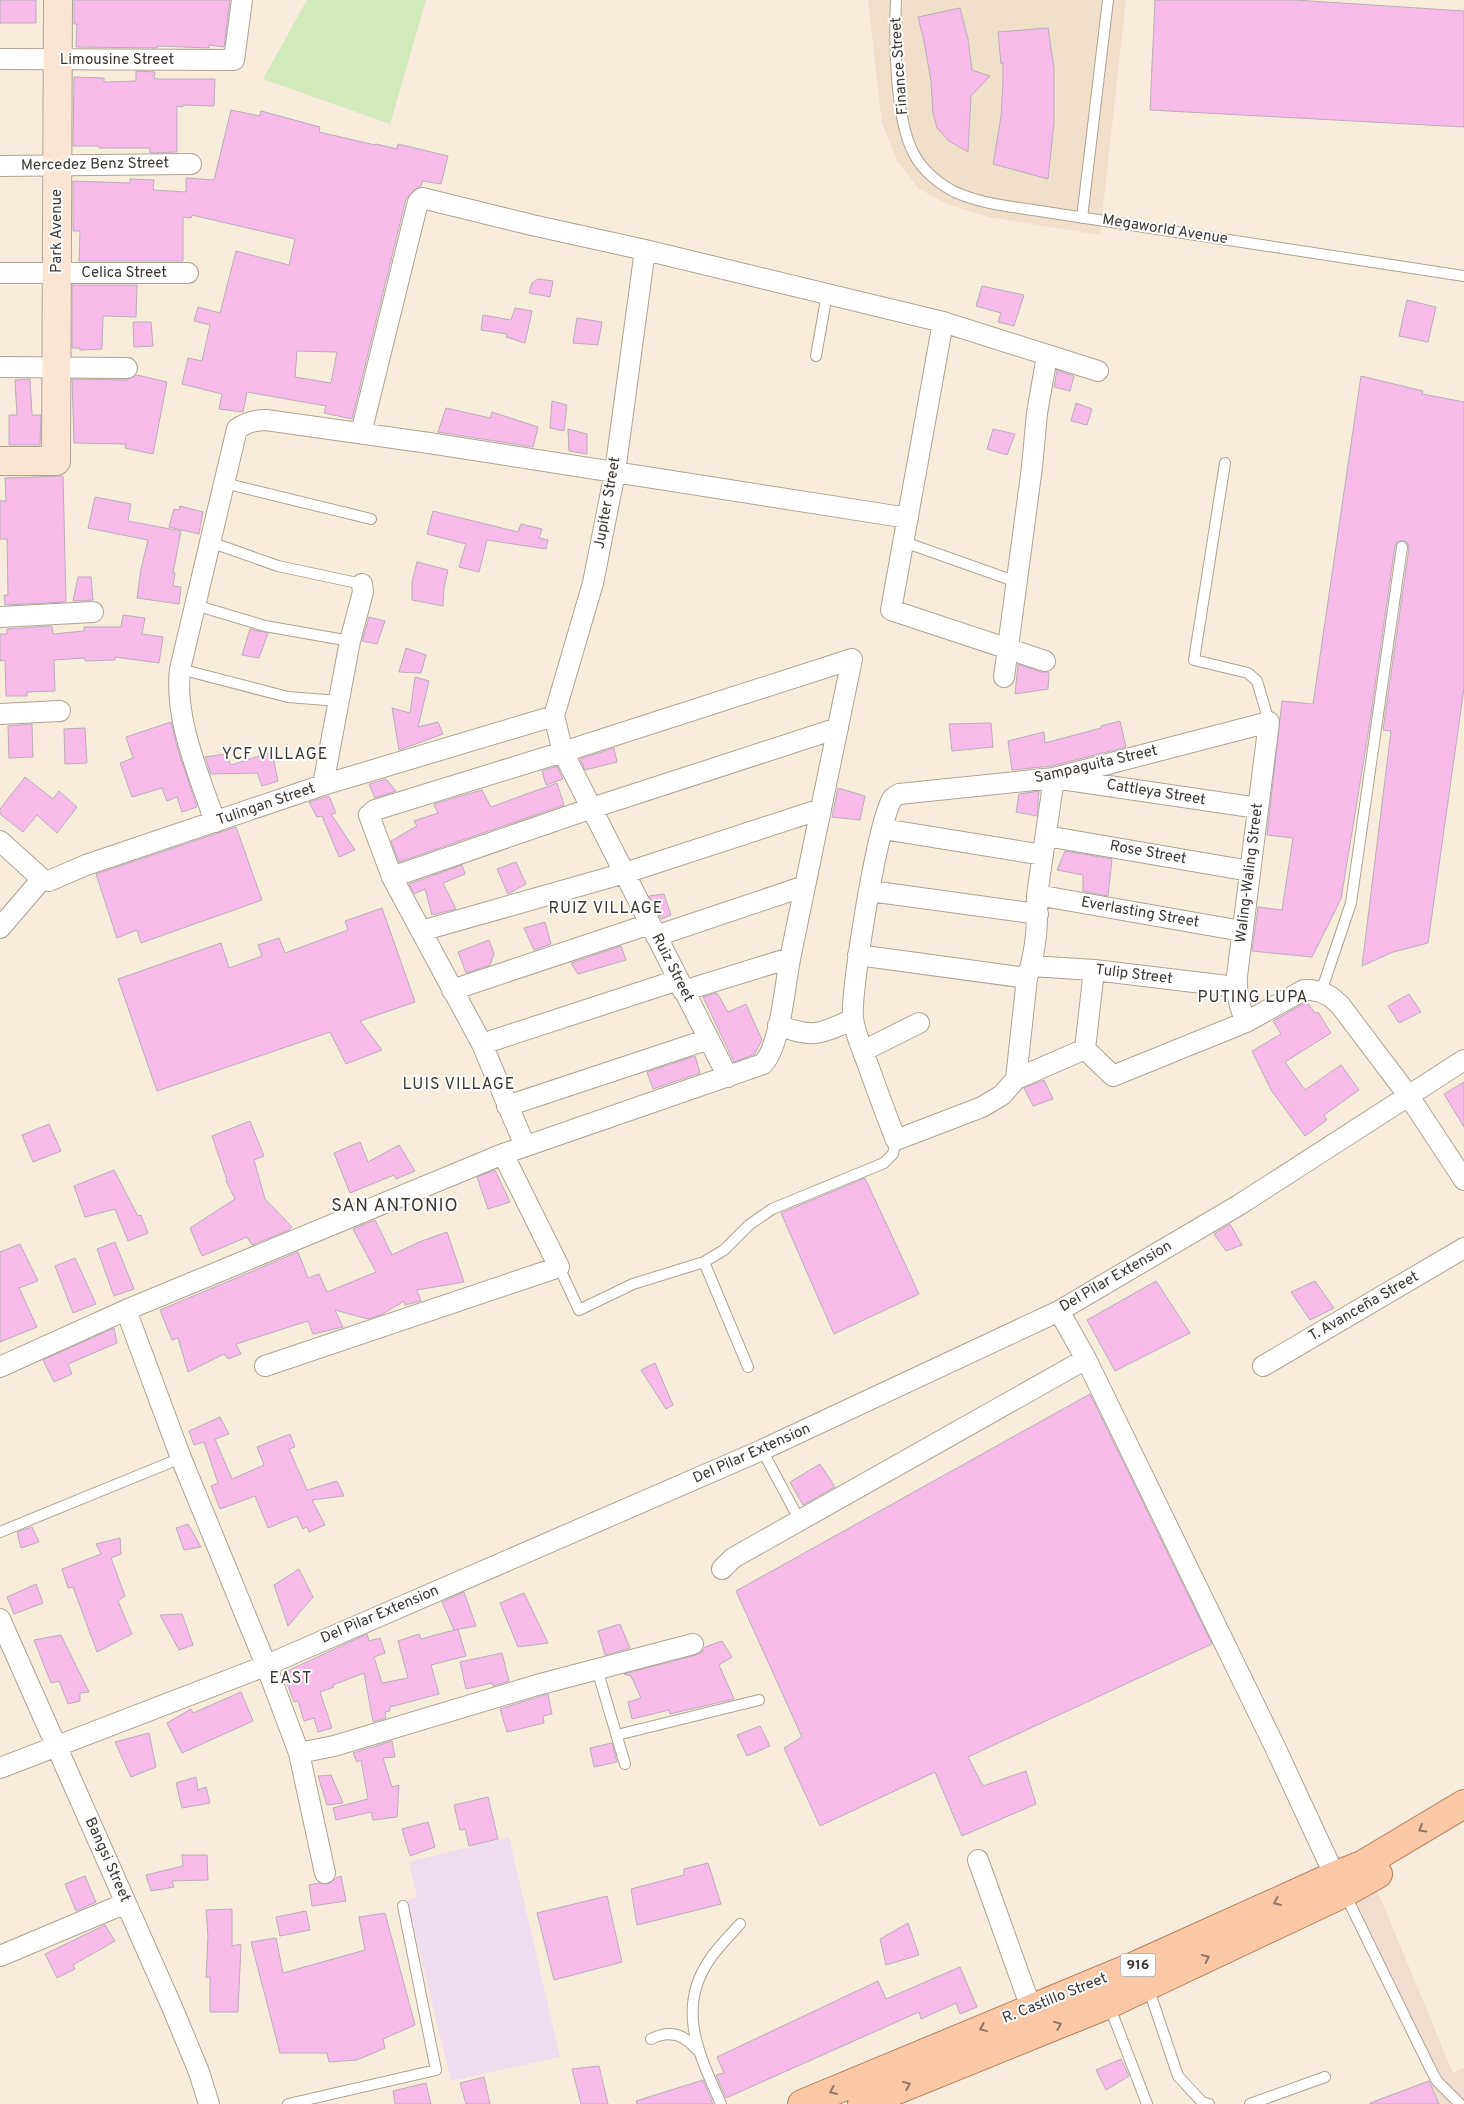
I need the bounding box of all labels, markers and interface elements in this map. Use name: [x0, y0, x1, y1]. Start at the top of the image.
street label: Finance Street: [887, 16, 913, 116]
street label: Limousine Street: [60, 51, 174, 70]
street label: Mercedez Benz Street: [21, 154, 169, 176]
street label: Park Avenue: [48, 189, 67, 273]
street label: Megaworld Avenue: [1101, 211, 1229, 249]
street label: Celica Street: [81, 264, 167, 283]
street label: Jupiter Street: [591, 455, 625, 551]
street label: Sampaguita Street: [1033, 742, 1159, 788]
district label: YCF VILLAGE: [222, 745, 328, 765]
street label: Cattleya Street: [1105, 776, 1207, 810]
street label: Tulingan Street: [214, 779, 318, 831]
street label: Waling-Waling Street: [1232, 802, 1268, 944]
street label: Rose Street: [1108, 837, 1188, 869]
street label: Everlasting Street: [1079, 893, 1201, 933]
district label: RUIZ VILLAGE: [549, 899, 663, 919]
street label: Ruiz Street: [647, 931, 697, 1005]
street label: Tulip Street: [1094, 961, 1174, 989]
district label: PUTING LUPA: [1198, 988, 1308, 1008]
district label: LUIS VILLAGE: [403, 1075, 515, 1095]
district label: SAN ANTONIO: [331, 1195, 459, 1218]
street label: Del Pilar Extension: [1056, 1237, 1176, 1317]
street label: T. Avanceña Street: [1306, 1268, 1422, 1346]
street label: Del Pilar Extension: [690, 1420, 814, 1488]
street label: Del Pilar Extension: [318, 1582, 442, 1648]
district label: EAST: [270, 1669, 312, 1689]
street label: Bangsi Street: [80, 1815, 134, 1905]
one-way arrow: [1419, 1823, 1428, 1833]
one-way arrow: [1273, 1895, 1282, 1906]
road number: 916: [1120, 1954, 1156, 1976]
one-way arrow: [1201, 1954, 1210, 1965]
street label: R. Castillo Street: [1000, 1969, 1110, 2029]
one-way arrow: [1053, 2021, 1062, 2031]
one-way arrow: [979, 2022, 988, 2033]
one-way arrow: [902, 2081, 911, 2092]
one-way arrow: [829, 2084, 838, 2095]

